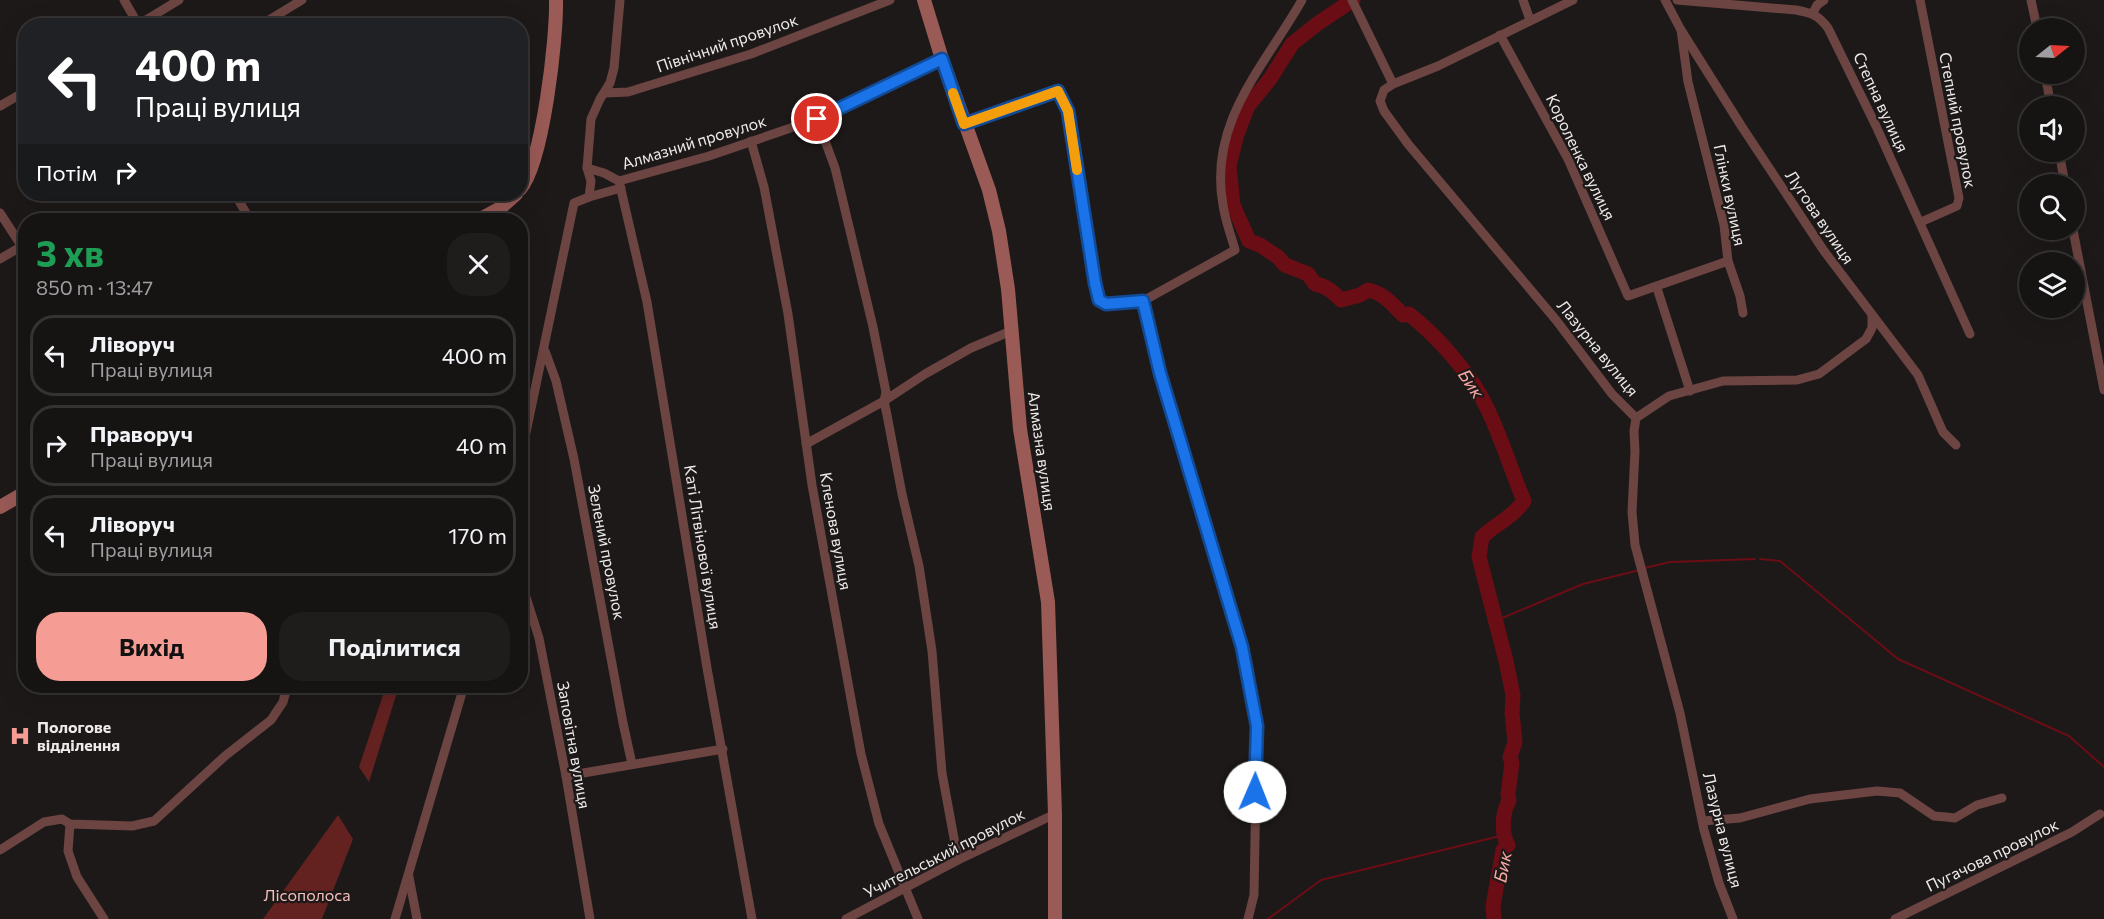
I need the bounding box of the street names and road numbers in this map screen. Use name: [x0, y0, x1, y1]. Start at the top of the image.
street label: Північний провулок: [654, 9, 800, 76]
street label: Степна вулиця: [1850, 49, 1913, 155]
street label: Степний провулок: [1936, 50, 1981, 190]
street label: Короленка вулиця: [1543, 91, 1620, 223]
street label: Алмазний провулок: [619, 110, 769, 173]
street label: Глінки вулиця: [1710, 143, 1750, 247]
street label: Лугова вулиця: [1782, 166, 1859, 267]
street label: Лазурна вулиця: [1554, 296, 1643, 400]
street label: Алмазна вулиця: [1025, 390, 1060, 512]
street label: Каті Літвінової вулиця: [681, 463, 726, 630]
street label: Кленова вулиця: [817, 471, 856, 591]
street label: Зелений провулок: [585, 483, 630, 622]
street label: Заповітна вулиця: [554, 680, 595, 810]
street label: Лазурна вулиця: [1700, 770, 1747, 890]
street label: Учительський провулок: [860, 803, 1028, 902]
street label: Пугачова провулок: [1922, 814, 2062, 895]

